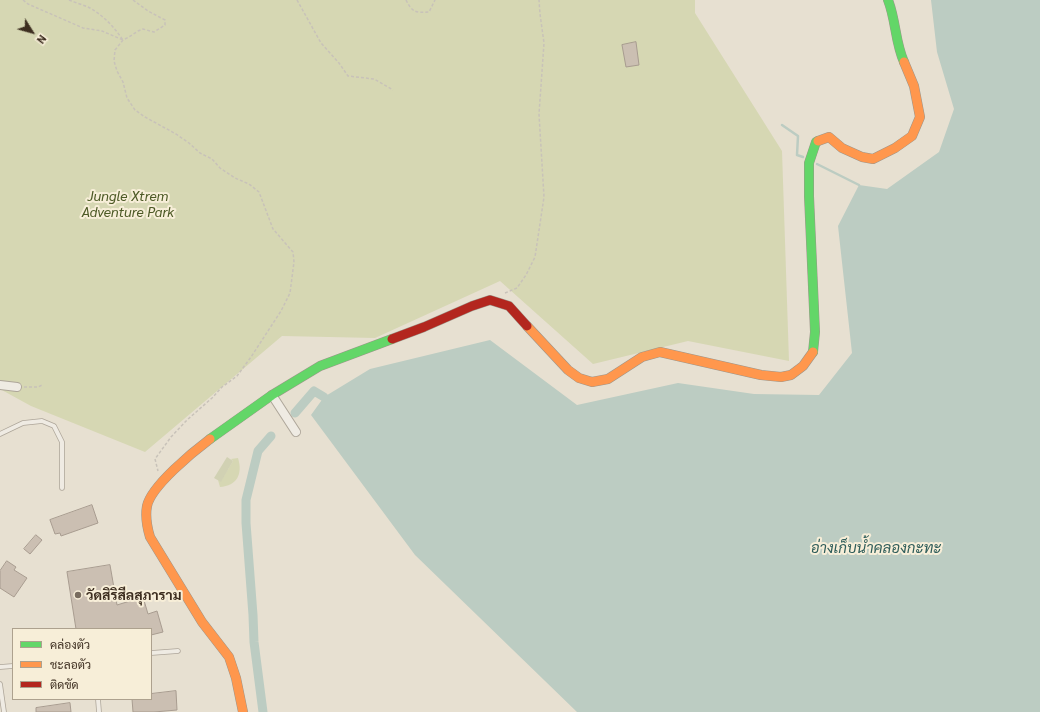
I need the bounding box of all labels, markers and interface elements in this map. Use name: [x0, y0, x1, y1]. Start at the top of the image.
north arrow: [12, 12, 52, 52]
text: N: [34, 32, 50, 47]
park label: Jungle Xtrem Adventure Park: [82, 188, 174, 220]
water label: อ่างเก็บน้ำคลองกะทะ: [811, 539, 941, 557]
place label: วัดสิริสีลสุภาราม: [86, 587, 182, 603]
marker: วัดสิริสีลสุภาราม: [73, 590, 83, 600]
legend: [12, 628, 152, 700]
text: คล่องตัว: [50, 636, 90, 652]
text: ชะลอตัว: [50, 656, 91, 672]
text: ติดขัด: [50, 676, 79, 692]

